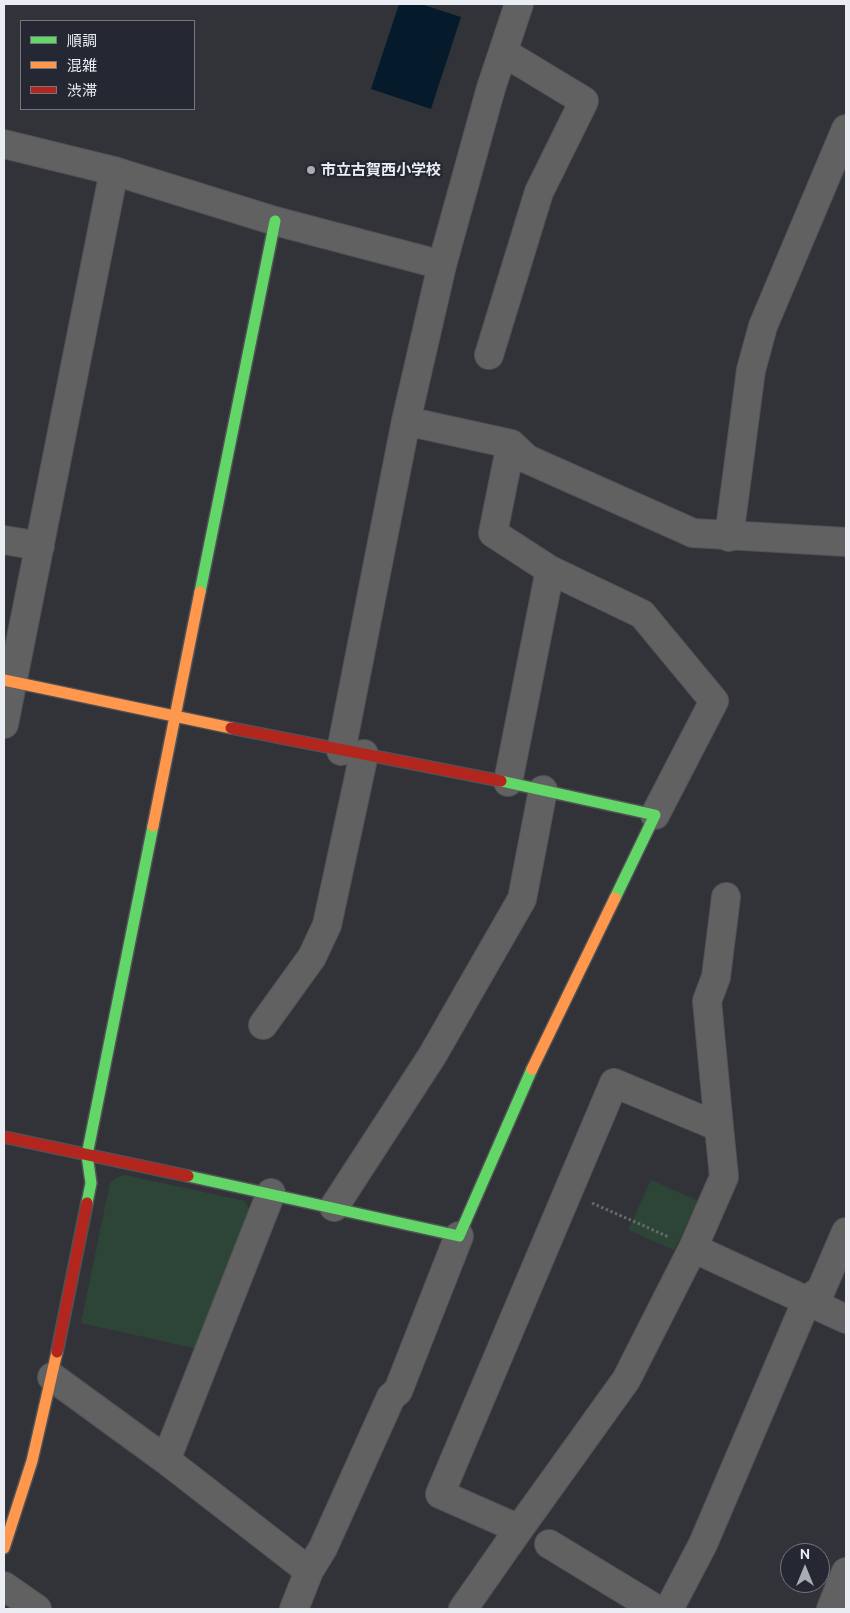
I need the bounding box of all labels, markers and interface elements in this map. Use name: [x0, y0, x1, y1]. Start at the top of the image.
legend: [20, 20, 195, 110]
text: 順調: [67, 32, 97, 49]
text: 混雑: [67, 57, 97, 74]
text: 渋滞: [67, 82, 97, 99]
place label: 市立古賀西小学校: [321, 161, 441, 179]
marker: 市立古賀西小学校: [305, 164, 317, 176]
north arrow: [780, 1543, 830, 1593]
text: N: [800, 1546, 810, 1562]

